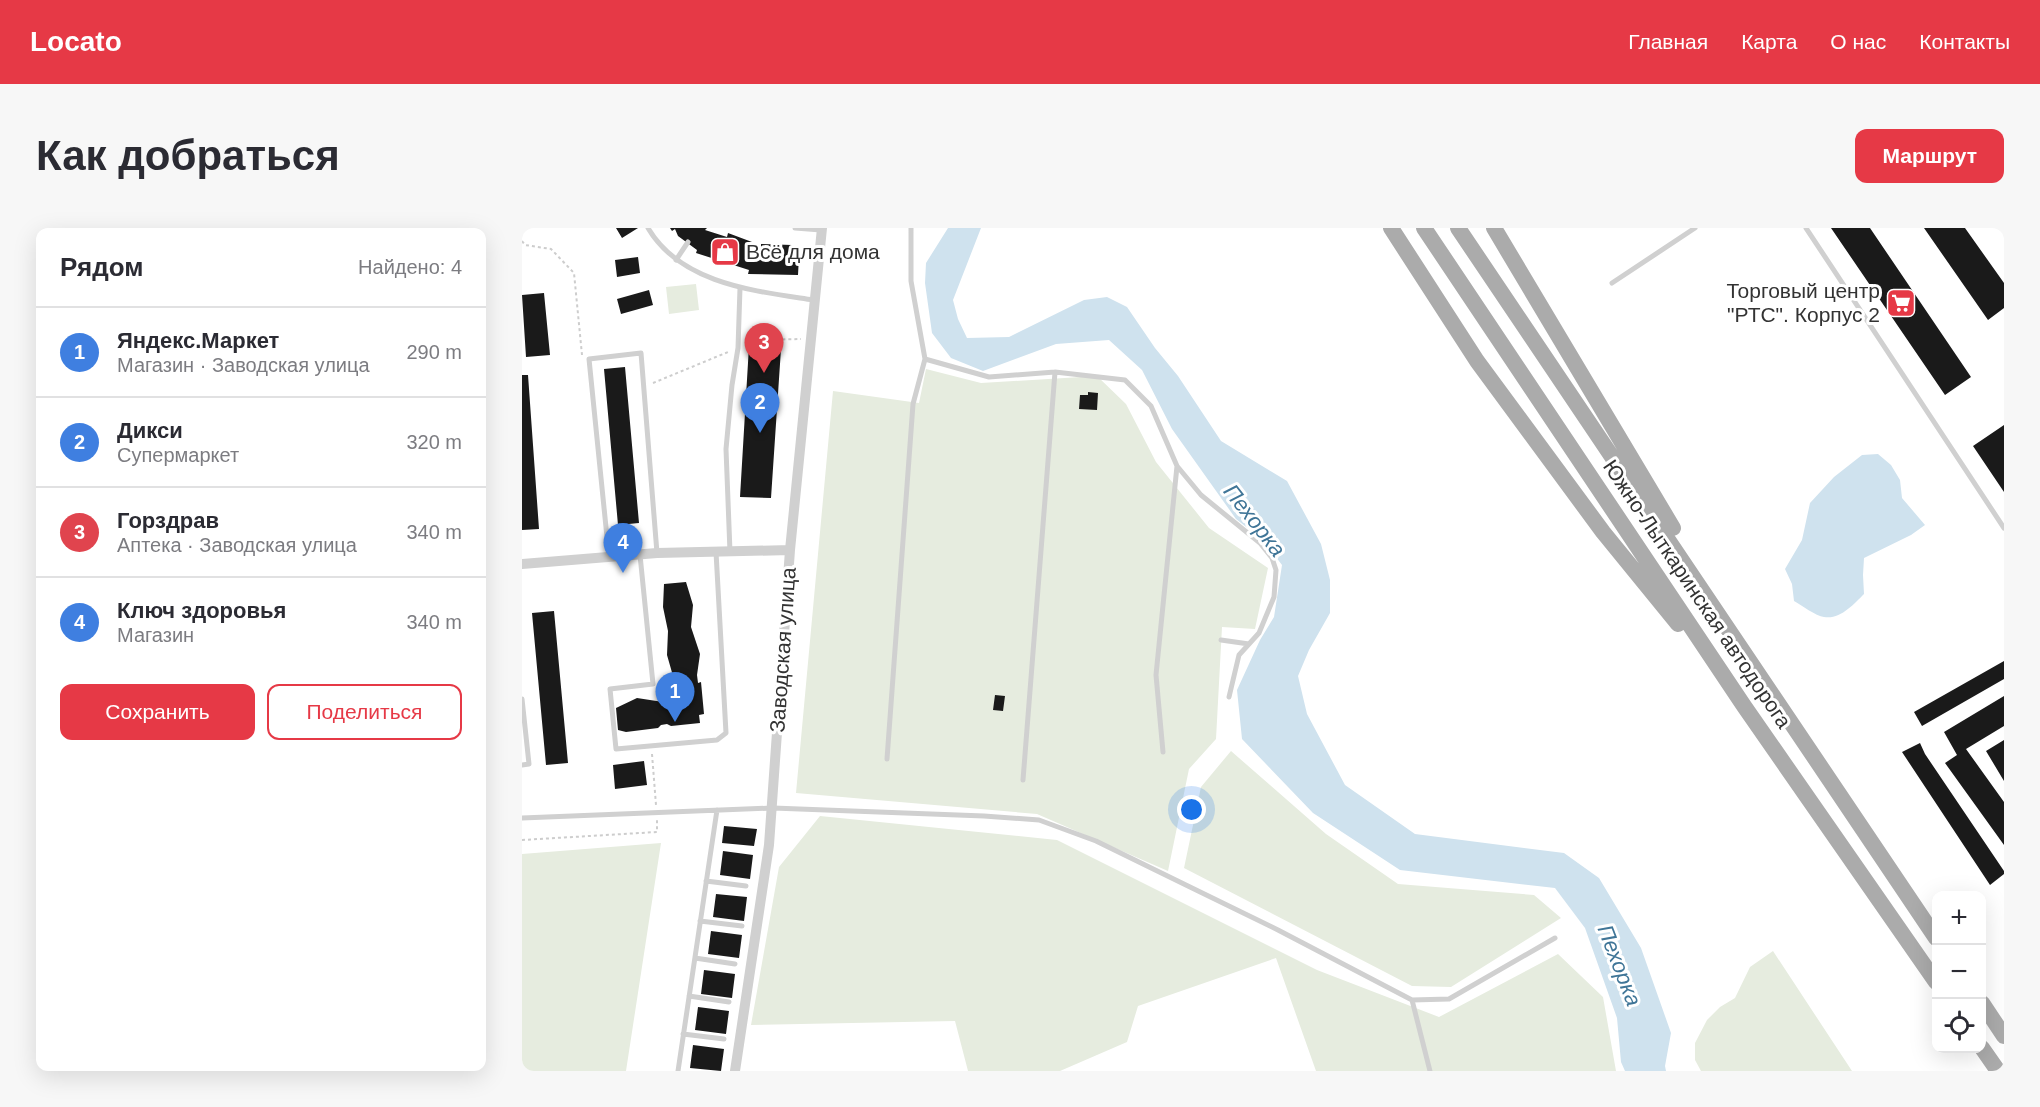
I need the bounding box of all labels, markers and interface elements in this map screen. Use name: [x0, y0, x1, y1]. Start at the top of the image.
text: Locato: [30, 26, 122, 57]
text: Главная: [1628, 30, 1708, 53]
text: Карта: [1741, 30, 1797, 53]
text: О нас: [1830, 30, 1886, 53]
text: Контакты: [1919, 30, 2010, 53]
button: Маршрут: [1855, 129, 2004, 183]
text: Как добраться: [36, 132, 340, 179]
shop icon: Всё для дома: [709, 236, 741, 268]
place label: Всё для дома: [746, 240, 880, 263]
text: Рядом: [60, 252, 143, 282]
text: Найдено: 4: [358, 256, 462, 278]
place label: Торговый центр "РТС". Корпус 2: [1726, 279, 1880, 326]
supermarket icon: Торговый центр "РТС". Корпус 2: [1885, 287, 1917, 319]
pin: 3: [744, 324, 784, 373]
text: Яндекс.Маркет: [117, 328, 279, 353]
text: 1: [74, 341, 85, 363]
text: 290 m: [406, 341, 462, 363]
text: Магазин · Заводская улица: [117, 354, 370, 376]
pin: 2: [740, 384, 780, 433]
text: Дикси: [117, 418, 183, 443]
text: 2: [74, 431, 85, 453]
text: 320 m: [406, 431, 462, 453]
text: Супермаркет: [117, 444, 239, 466]
street label: Южно-Лыткаринская автодорога: [1599, 455, 1796, 732]
water label: Пехорка: [1219, 479, 1291, 562]
text: Горздрав: [117, 508, 219, 533]
text: 3: [74, 521, 85, 543]
text: 340 m: [406, 521, 462, 543]
pin: 4: [604, 524, 642, 573]
text: Аптека · Заводская улица: [117, 534, 357, 556]
street label: Заводская улица: [765, 566, 800, 733]
text: Ключ здоровья: [117, 598, 286, 623]
text: 4: [74, 611, 85, 633]
text: 340 m: [406, 611, 462, 633]
text: Магазин: [117, 624, 194, 646]
pin: 1: [656, 672, 694, 722]
button: Сохранить: [60, 684, 255, 740]
button: Поделиться: [267, 684, 462, 740]
your location: [1177, 795, 1206, 824]
map controls: [1932, 891, 1986, 1053]
button: +: [1932, 891, 1986, 945]
water label: Пехорка: [1593, 921, 1646, 1009]
button: −: [1932, 945, 1986, 999]
button: locate: [1932, 999, 1986, 1053]

